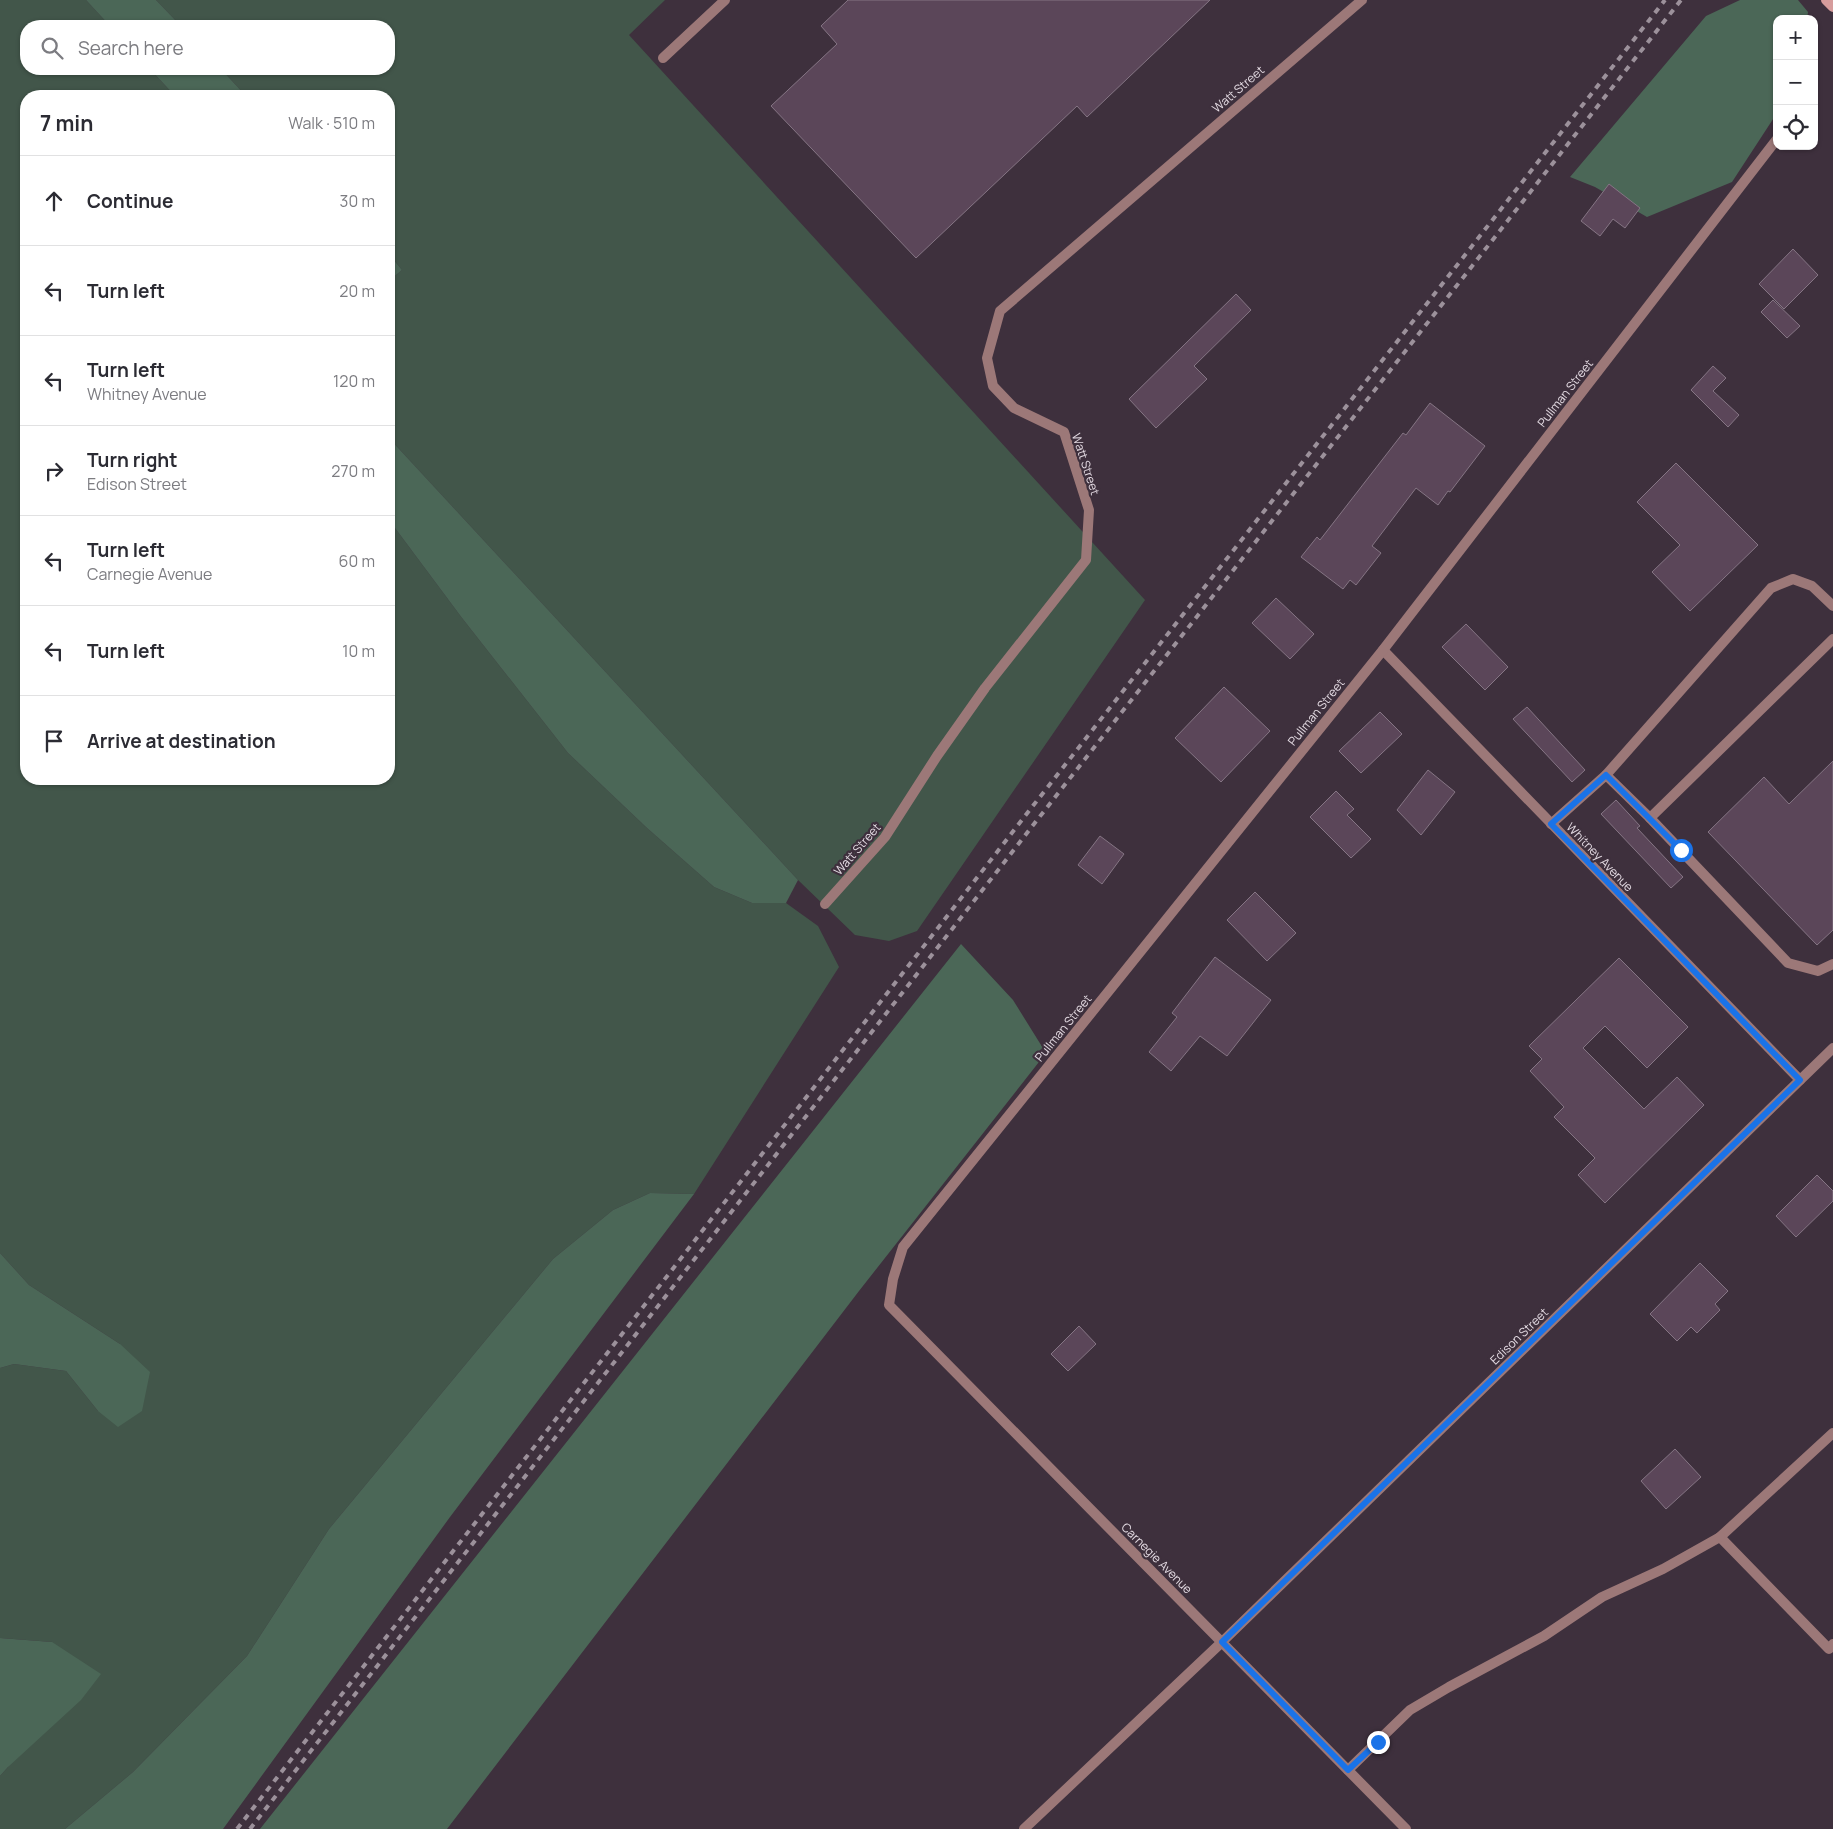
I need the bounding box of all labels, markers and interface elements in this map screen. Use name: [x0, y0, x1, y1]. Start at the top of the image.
map controls: [1773, 15, 1818, 150]
button: +: [1773, 15, 1818, 60]
search box: [20, 20, 395, 75]
icon: search: [38, 34, 66, 62]
text: Search here: [78, 35, 184, 61]
button: −: [1773, 60, 1818, 105]
street label: Watt Street: [1208, 62, 1268, 116]
button: locate: [1773, 105, 1818, 150]
text: 7 min: [40, 109, 93, 137]
text: Walk · 510 m: [288, 112, 375, 134]
icon: ahead: [40, 187, 68, 215]
text: Continue: [87, 188, 173, 214]
text: 30 m: [340, 190, 375, 212]
icon: left: [40, 277, 68, 305]
text: Turn left: [87, 278, 165, 304]
text: 20 m: [339, 280, 375, 302]
street label: Pullman Street: [1533, 355, 1597, 430]
text: Turn left: [87, 357, 165, 383]
icon: left: [40, 367, 68, 395]
text: 120 m: [333, 370, 375, 392]
text: Whitney Avenue: [87, 383, 207, 405]
street label: Watt Street: [1068, 431, 1104, 497]
text: Turn right: [87, 447, 177, 473]
icon: right: [40, 457, 68, 485]
text: 270 m: [331, 460, 375, 482]
text: Edison Street: [87, 473, 187, 495]
text: Turn left: [87, 537, 165, 563]
icon: left: [40, 547, 68, 575]
text: 60 m: [339, 550, 375, 572]
text: Carnegie Avenue: [87, 563, 212, 585]
icon: left: [40, 637, 68, 665]
text: Turn left: [87, 638, 165, 664]
text: 10 m: [342, 640, 375, 662]
street label: Pullman Street: [1284, 675, 1348, 749]
icon: arrive: [40, 727, 68, 755]
text: Arrive at destination: [87, 728, 276, 754]
street label: Watt Street: [830, 819, 884, 879]
street label: Whitney Avenue: [1563, 819, 1637, 895]
route start: [1670, 839, 1693, 862]
street label: Pullman Street: [1031, 991, 1095, 1065]
street label: Edison Street: [1486, 1304, 1552, 1368]
street label: Carnegie Avenue: [1118, 1519, 1196, 1597]
route end: [1367, 1731, 1390, 1754]

